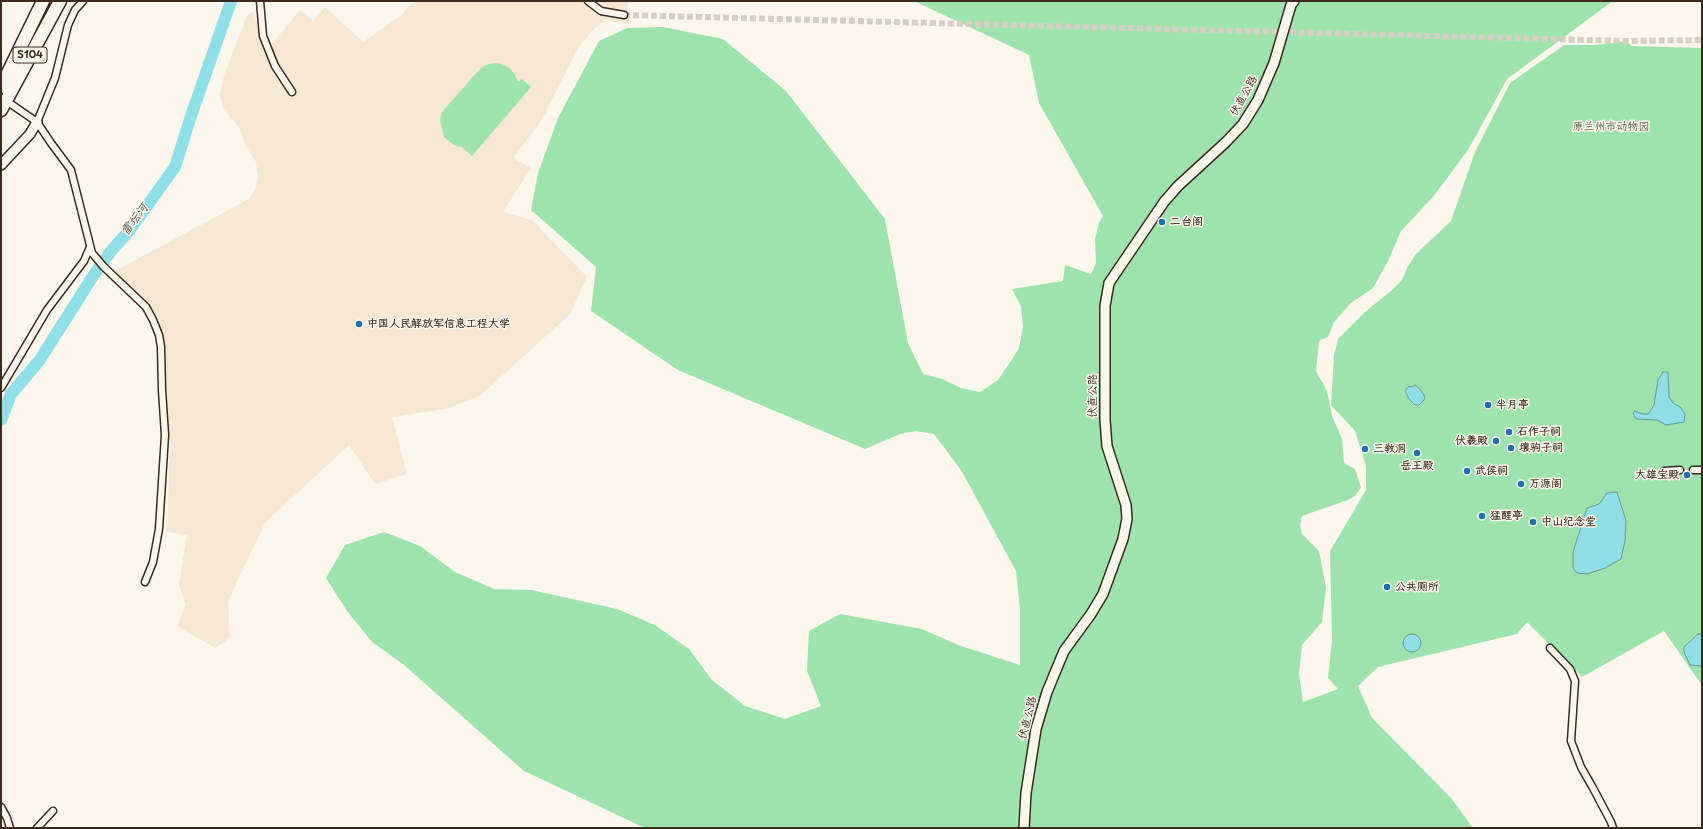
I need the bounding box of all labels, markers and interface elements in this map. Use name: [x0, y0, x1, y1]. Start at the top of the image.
road number: S104: [13, 47, 47, 63]
street label: 伏直公路: [1228, 74, 1260, 118]
park label: 原兰州市动物园: [1573, 120, 1649, 134]
water label: 雷坛河: [118, 201, 152, 239]
place label: 二台阁: [1170, 215, 1203, 229]
marker: 二台阁: [1157, 217, 1167, 227]
place label: 中国人民解放军信息工程大学: [367, 317, 510, 331]
marker: 中国人民解放军信息工程大学: [354, 319, 364, 329]
street label: 伏直公路: [1086, 374, 1100, 418]
place label: 半月亭: [1496, 398, 1529, 412]
marker: 半月亭: [1483, 400, 1493, 410]
place label: 石作子祠: [1517, 425, 1561, 439]
marker: 石作子祠: [1504, 427, 1514, 437]
place label: 伏羲殿: [1455, 434, 1488, 448]
marker: 伏羲殿: [1491, 436, 1501, 446]
place label: 壤驹子祠: [1519, 441, 1563, 455]
place label: 三教洞: [1373, 442, 1406, 456]
marker: 壤驹子祠: [1506, 443, 1516, 453]
marker: 三教洞: [1360, 444, 1370, 454]
marker: 岳王殿: [1412, 448, 1422, 458]
place label: 岳王殿: [1401, 459, 1433, 473]
place label: 武侯祠: [1475, 464, 1508, 478]
marker: 武侯祠: [1462, 466, 1472, 476]
place label: 大雄宝殿: [1635, 468, 1679, 482]
marker: 大雄宝殿: [1682, 470, 1692, 480]
place label: 万源阁: [1529, 477, 1562, 491]
marker: 万源阁: [1516, 479, 1526, 489]
place label: 猛醒亭: [1490, 509, 1523, 523]
marker: 猛醒亭: [1477, 511, 1487, 521]
place label: 中山纪念堂: [1541, 515, 1596, 529]
marker: 中山纪念堂: [1528, 517, 1538, 527]
place label: 公共厕所: [1395, 580, 1439, 594]
marker: 公共厕所: [1382, 582, 1392, 592]
street label: 伏直公路: [1016, 695, 1040, 741]

